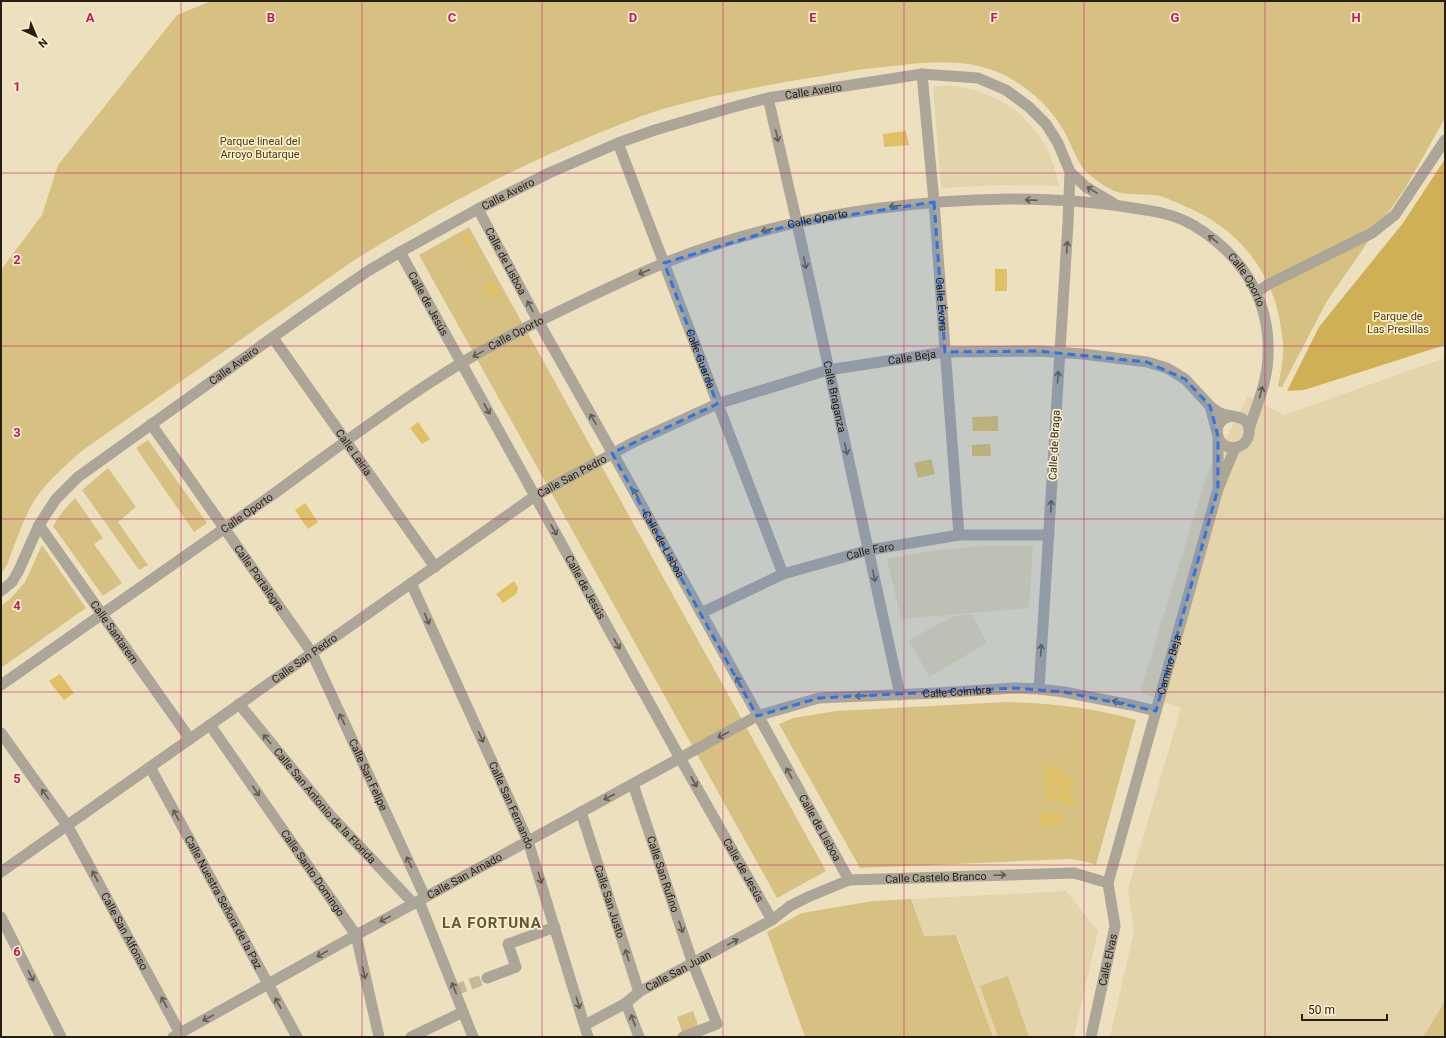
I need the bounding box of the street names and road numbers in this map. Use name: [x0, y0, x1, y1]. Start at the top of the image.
street label: Calle Aveiro: [784, 81, 843, 102]
street label: Calle Aveiro: [479, 175, 537, 213]
street label: Calle Oporto: [786, 207, 849, 232]
street label: Calle de Lisboa: [482, 225, 529, 297]
street label: Calle Oporto: [1225, 250, 1267, 308]
street label: Calle de Jesús: [405, 270, 451, 338]
street label: Calle Évora: [933, 277, 950, 332]
street label: Calle Oporto: [486, 314, 546, 353]
street label: Calle Guarda: [683, 327, 717, 390]
street label: Calle Aveiro: [207, 344, 261, 388]
street label: Calle Beja: [887, 347, 937, 368]
street label: Calle Braganza: [820, 360, 849, 434]
street label: Calle de Braga: [1046, 410, 1063, 480]
street label: Calle Leiria: [333, 427, 374, 478]
street label: Calle San Pedro: [535, 452, 609, 501]
street label: Calle Oporto: [218, 490, 276, 536]
street label: Calle de Lisboa: [639, 509, 687, 580]
street label: Calle Faro: [845, 540, 895, 563]
street label: Calle Portalegre: [231, 542, 287, 614]
street label: Calle de Jesús: [562, 553, 608, 622]
street label: Calle Santarem: [87, 598, 141, 666]
street label: Calle San Pedro: [269, 631, 340, 686]
street label: Camino Beja: [1155, 633, 1184, 696]
street label: Calle Coimbra: [922, 684, 992, 701]
street label: Calle San Felipe: [346, 737, 390, 813]
street label: Calle San Antonio de la Florida: [271, 745, 378, 866]
street label: Calle San Fernando: [486, 760, 536, 851]
street label: Calle de Lisboa: [796, 792, 843, 864]
street label: Calle Santo Domingo: [278, 827, 347, 919]
street label: Calle Nuestra Señora de la Paz: [182, 834, 265, 972]
street label: Calle San Rufino: [644, 834, 681, 914]
street label: Calle de Jesús: [720, 836, 767, 905]
street label: Calle San Amado: [425, 850, 504, 902]
street label: Calle San Justo: [592, 863, 627, 940]
street label: Calle Castelo Branco: [885, 870, 987, 886]
street label: Calle San Alfonso: [98, 890, 151, 972]
street label: Calle Elvas: [1096, 932, 1120, 987]
street label: Calle San Juan: [643, 948, 713, 994]

